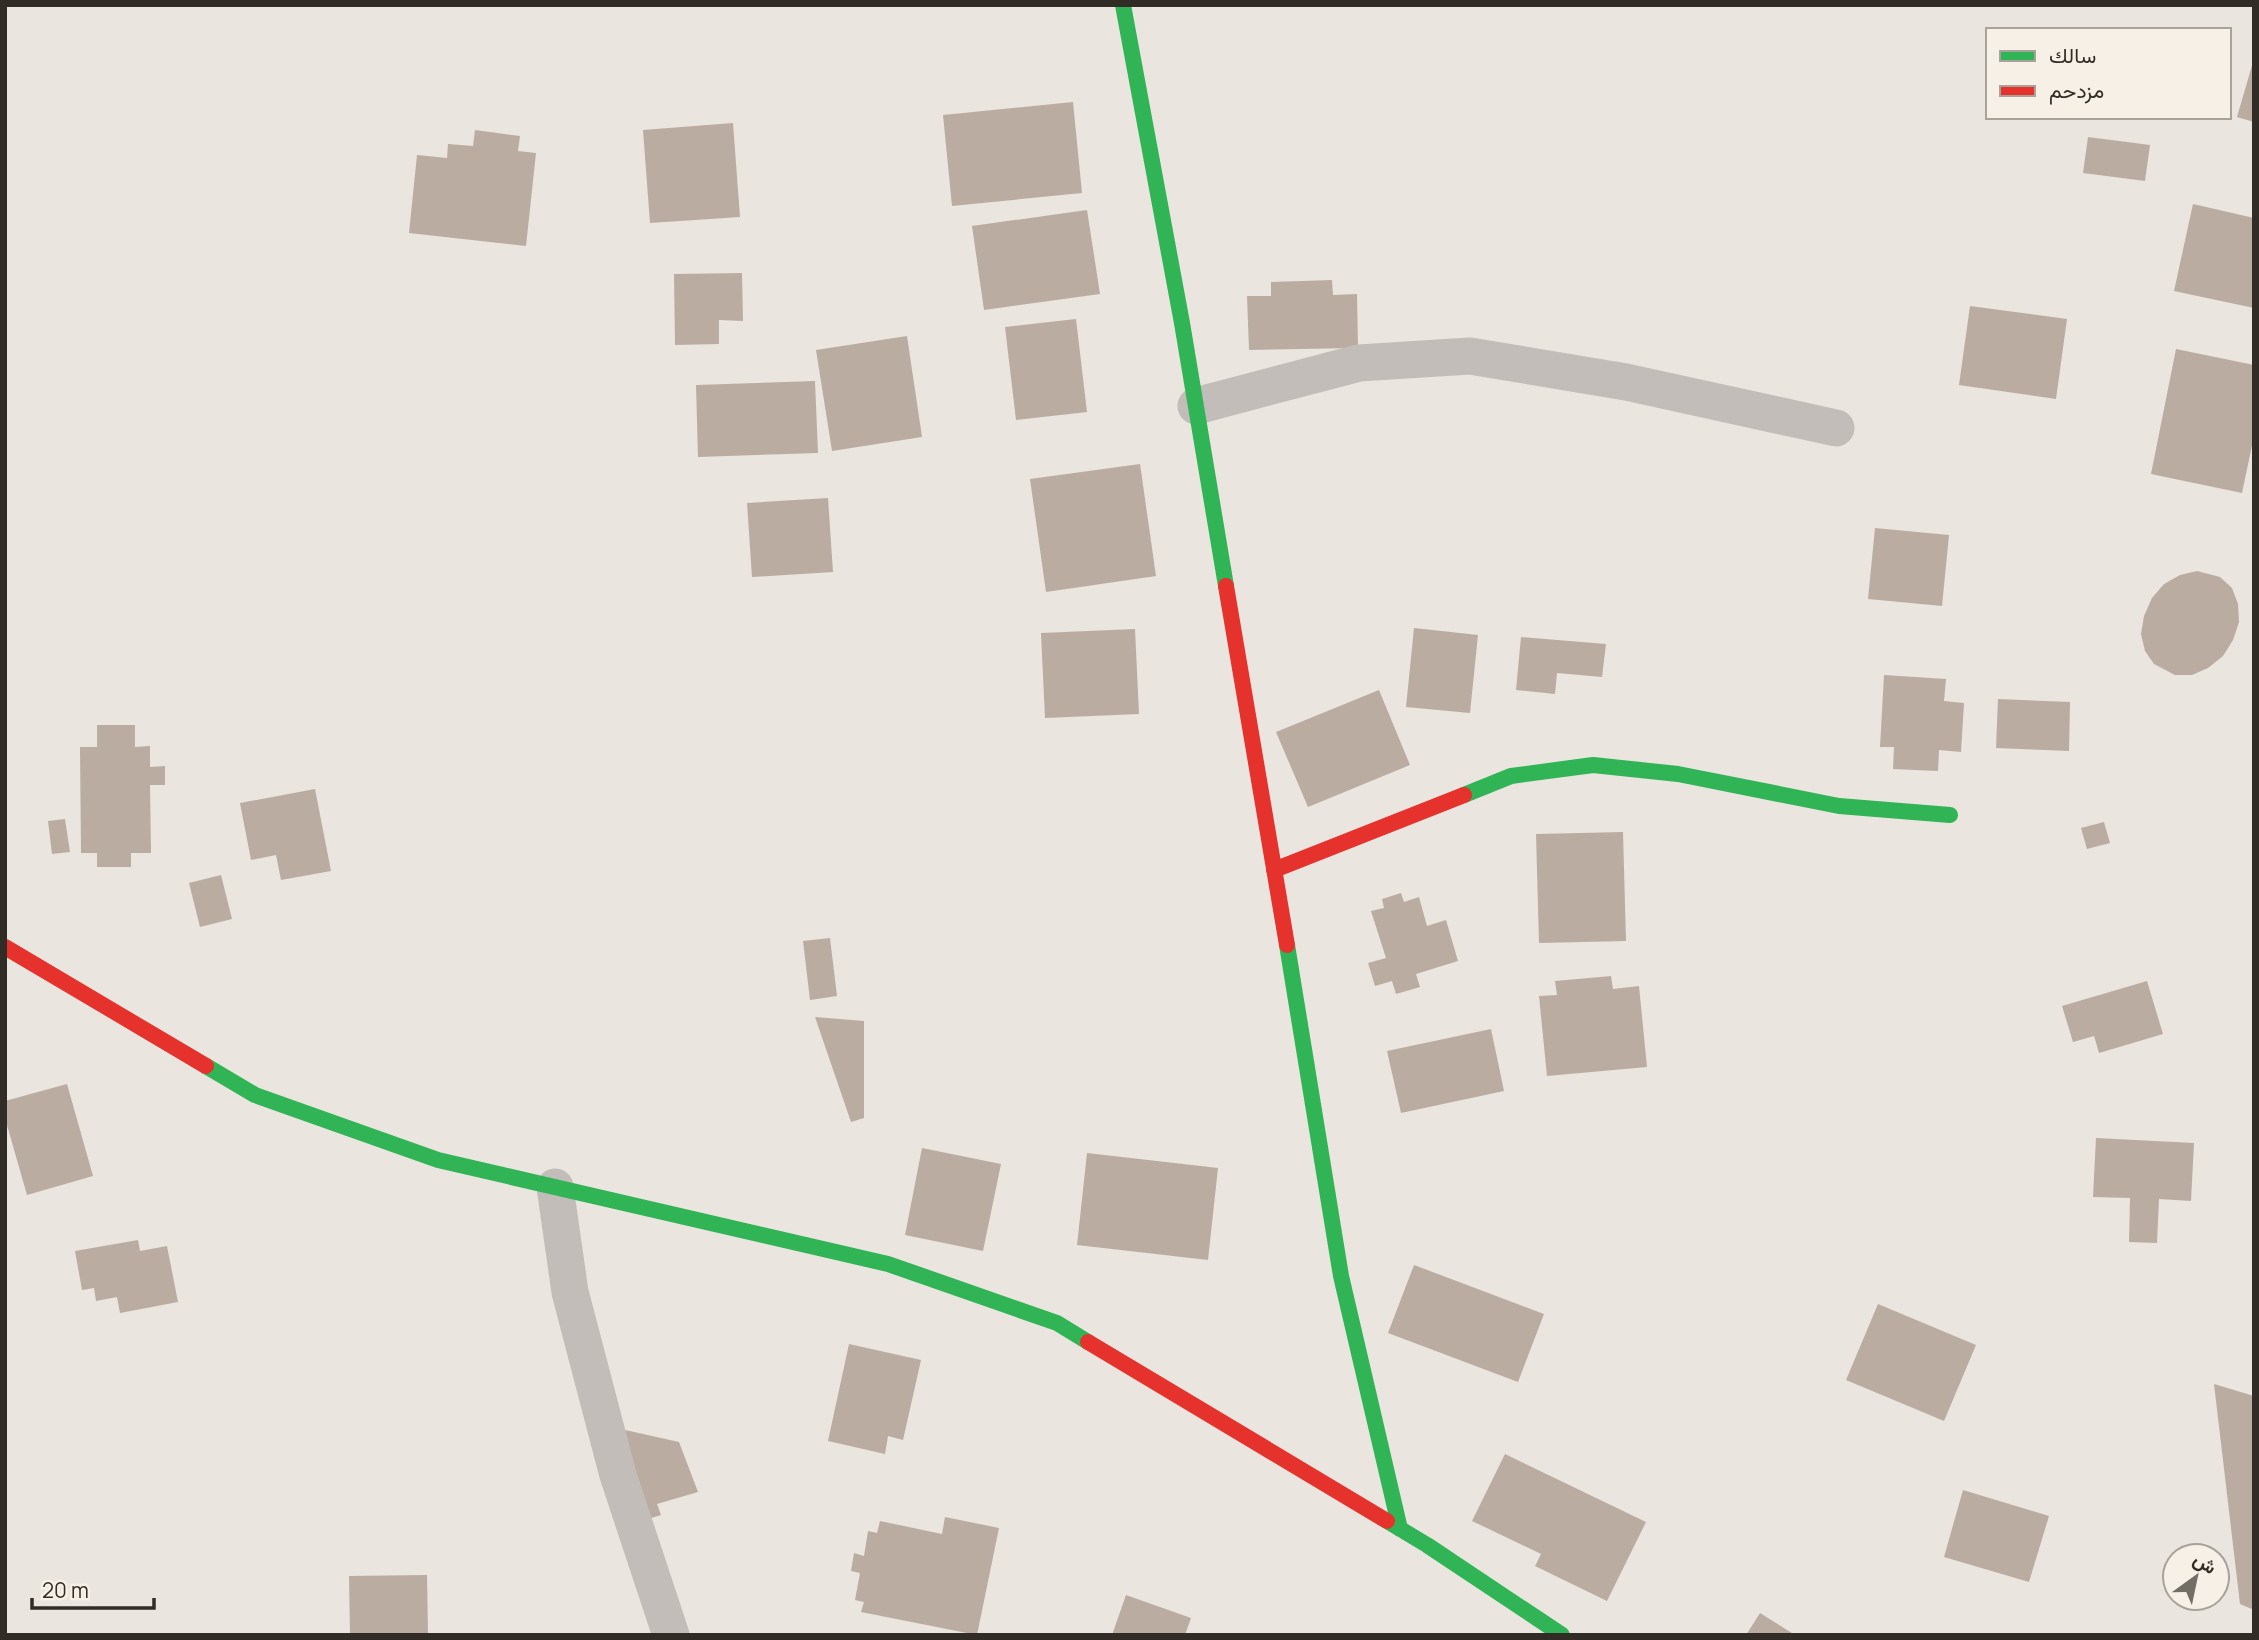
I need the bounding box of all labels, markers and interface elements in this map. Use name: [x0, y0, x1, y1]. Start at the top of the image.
legend: [1986, 28, 2231, 119]
text: سالك: [2049, 41, 2096, 69]
text: مزدحم: [2049, 76, 2104, 105]
north arrow: [2161, 1542, 2231, 1612]
text: ش: [2189, 1546, 2222, 1580]
scale bar: [32, 1566, 154, 1610]
text: 20 m: [42, 1576, 89, 1604]

